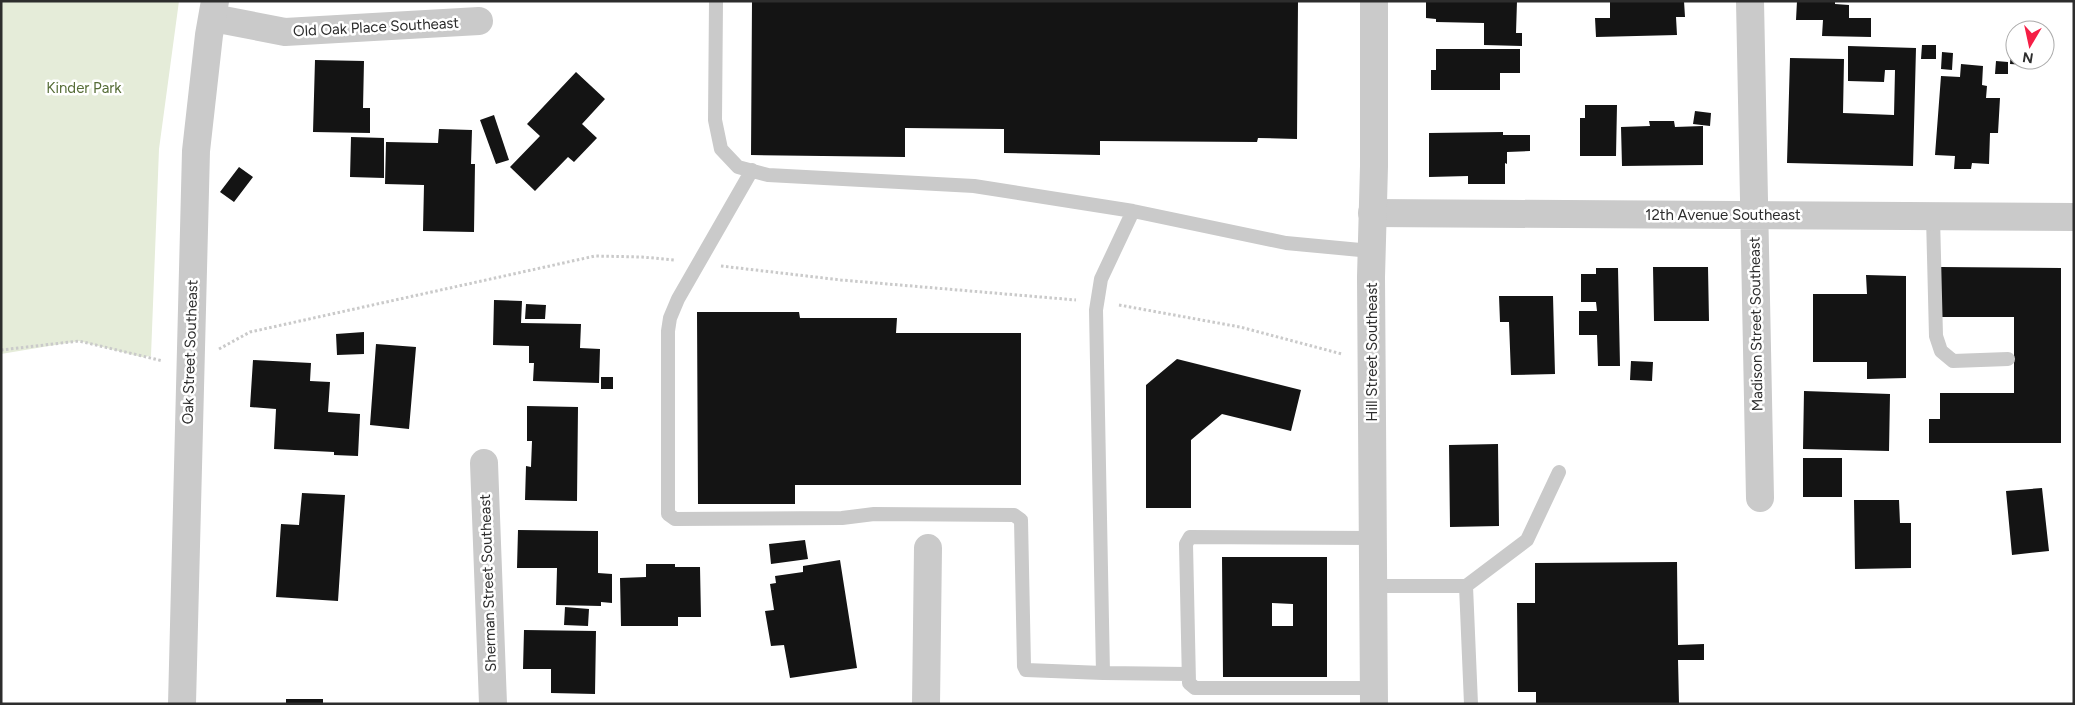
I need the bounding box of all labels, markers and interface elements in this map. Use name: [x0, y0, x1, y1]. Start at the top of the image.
street label: Old Oak Place Southeast: [293, 14, 460, 40]
north arrow: [2005, 20, 2055, 70]
text: N: [2021, 48, 2035, 67]
park label: Kinder Park: [46, 79, 122, 97]
street label: 12th Avenue Southeast: [1645, 206, 1801, 224]
street label: Madison Street Southeast: [1745, 236, 1767, 412]
street label: Oak Street Southeast: [178, 279, 202, 425]
street label: Hill Street Southeast: [1363, 282, 1381, 422]
street label: Sherman Street Southeast: [476, 493, 500, 672]

